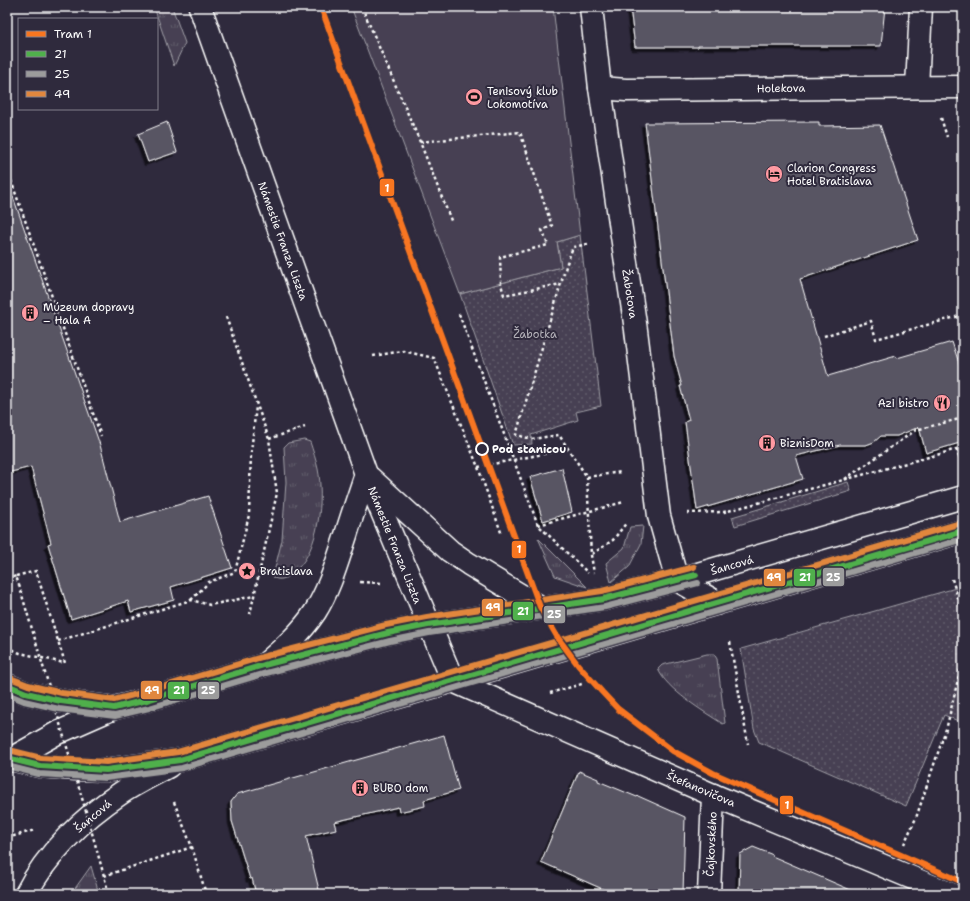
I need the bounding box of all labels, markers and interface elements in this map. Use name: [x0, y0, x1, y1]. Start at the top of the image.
legend: [18, 18, 158, 110]
text: Tram 1: [54, 26, 92, 42]
text: 21: [54, 46, 67, 62]
text: 25: [54, 66, 70, 82]
street label: Holekova: [757, 81, 806, 96]
place label: Tenisový klub Lokomotíva: [487, 84, 558, 112]
text: 49: [54, 86, 70, 102]
sports icon: Tenisový klub Lokomotíva: [464, 87, 484, 107]
place label: Clarion Congress Hotel Bratislava: [787, 161, 876, 189]
hotel icon: Clarion Congress Hotel Bratislava: [764, 164, 784, 184]
line badge: 1: [379, 178, 395, 197]
street label: Námestie Franza Liszta: [254, 180, 311, 303]
text: 1: [384, 181, 390, 196]
street label: Žabotova: [618, 268, 642, 320]
place label: Múzeum dopravy – Hala A: [43, 300, 134, 328]
building icon: Múzeum dopravy – Hala A: [20, 303, 40, 323]
park label: Žabotka: [513, 326, 557, 342]
restaurant icon: Azi bistro: [932, 393, 952, 413]
place label: Azi bistro: [878, 396, 929, 411]
building icon: BiznisDom: [757, 433, 777, 453]
place label: BiznisDom: [780, 436, 834, 451]
marker: Pod stanicou: [475, 442, 489, 456]
place label: Pod stanicou: [492, 442, 566, 457]
street label: Námestie Franza Liszta: [364, 484, 425, 606]
line badge: 1: [511, 540, 527, 559]
text: 1: [516, 542, 522, 557]
street label: Šancová: [709, 551, 755, 579]
place icon: Bratislava: [237, 561, 257, 581]
place label: Bratislava: [260, 564, 313, 579]
line badge: 25: [822, 567, 845, 587]
line badge: 49: [763, 568, 786, 587]
line badge: 21: [793, 568, 816, 587]
text: 49: [766, 570, 782, 585]
text: 21: [799, 570, 811, 585]
text: 25: [826, 570, 840, 585]
line badge: 49: [481, 598, 504, 617]
text: 49: [485, 600, 501, 615]
line badge: 21: [512, 601, 534, 621]
text: 21: [517, 604, 529, 619]
line badge: 25: [543, 605, 566, 624]
text: 25: [547, 607, 561, 622]
line badge: 49: [140, 680, 163, 700]
line badge: 21: [167, 681, 190, 700]
line badge: 25: [197, 681, 220, 700]
text: 49: [144, 683, 160, 698]
text: 21: [173, 683, 185, 698]
text: 25: [201, 683, 215, 698]
street label: Štefanovičova: [664, 767, 738, 811]
building icon: BUBO dom: [350, 778, 370, 798]
place label: BUBO dom: [373, 781, 429, 796]
line badge: 1: [779, 795, 794, 815]
street label: Šancová: [71, 796, 115, 836]
text: 1: [784, 798, 790, 813]
street label: Čajkovského: [701, 811, 721, 877]

